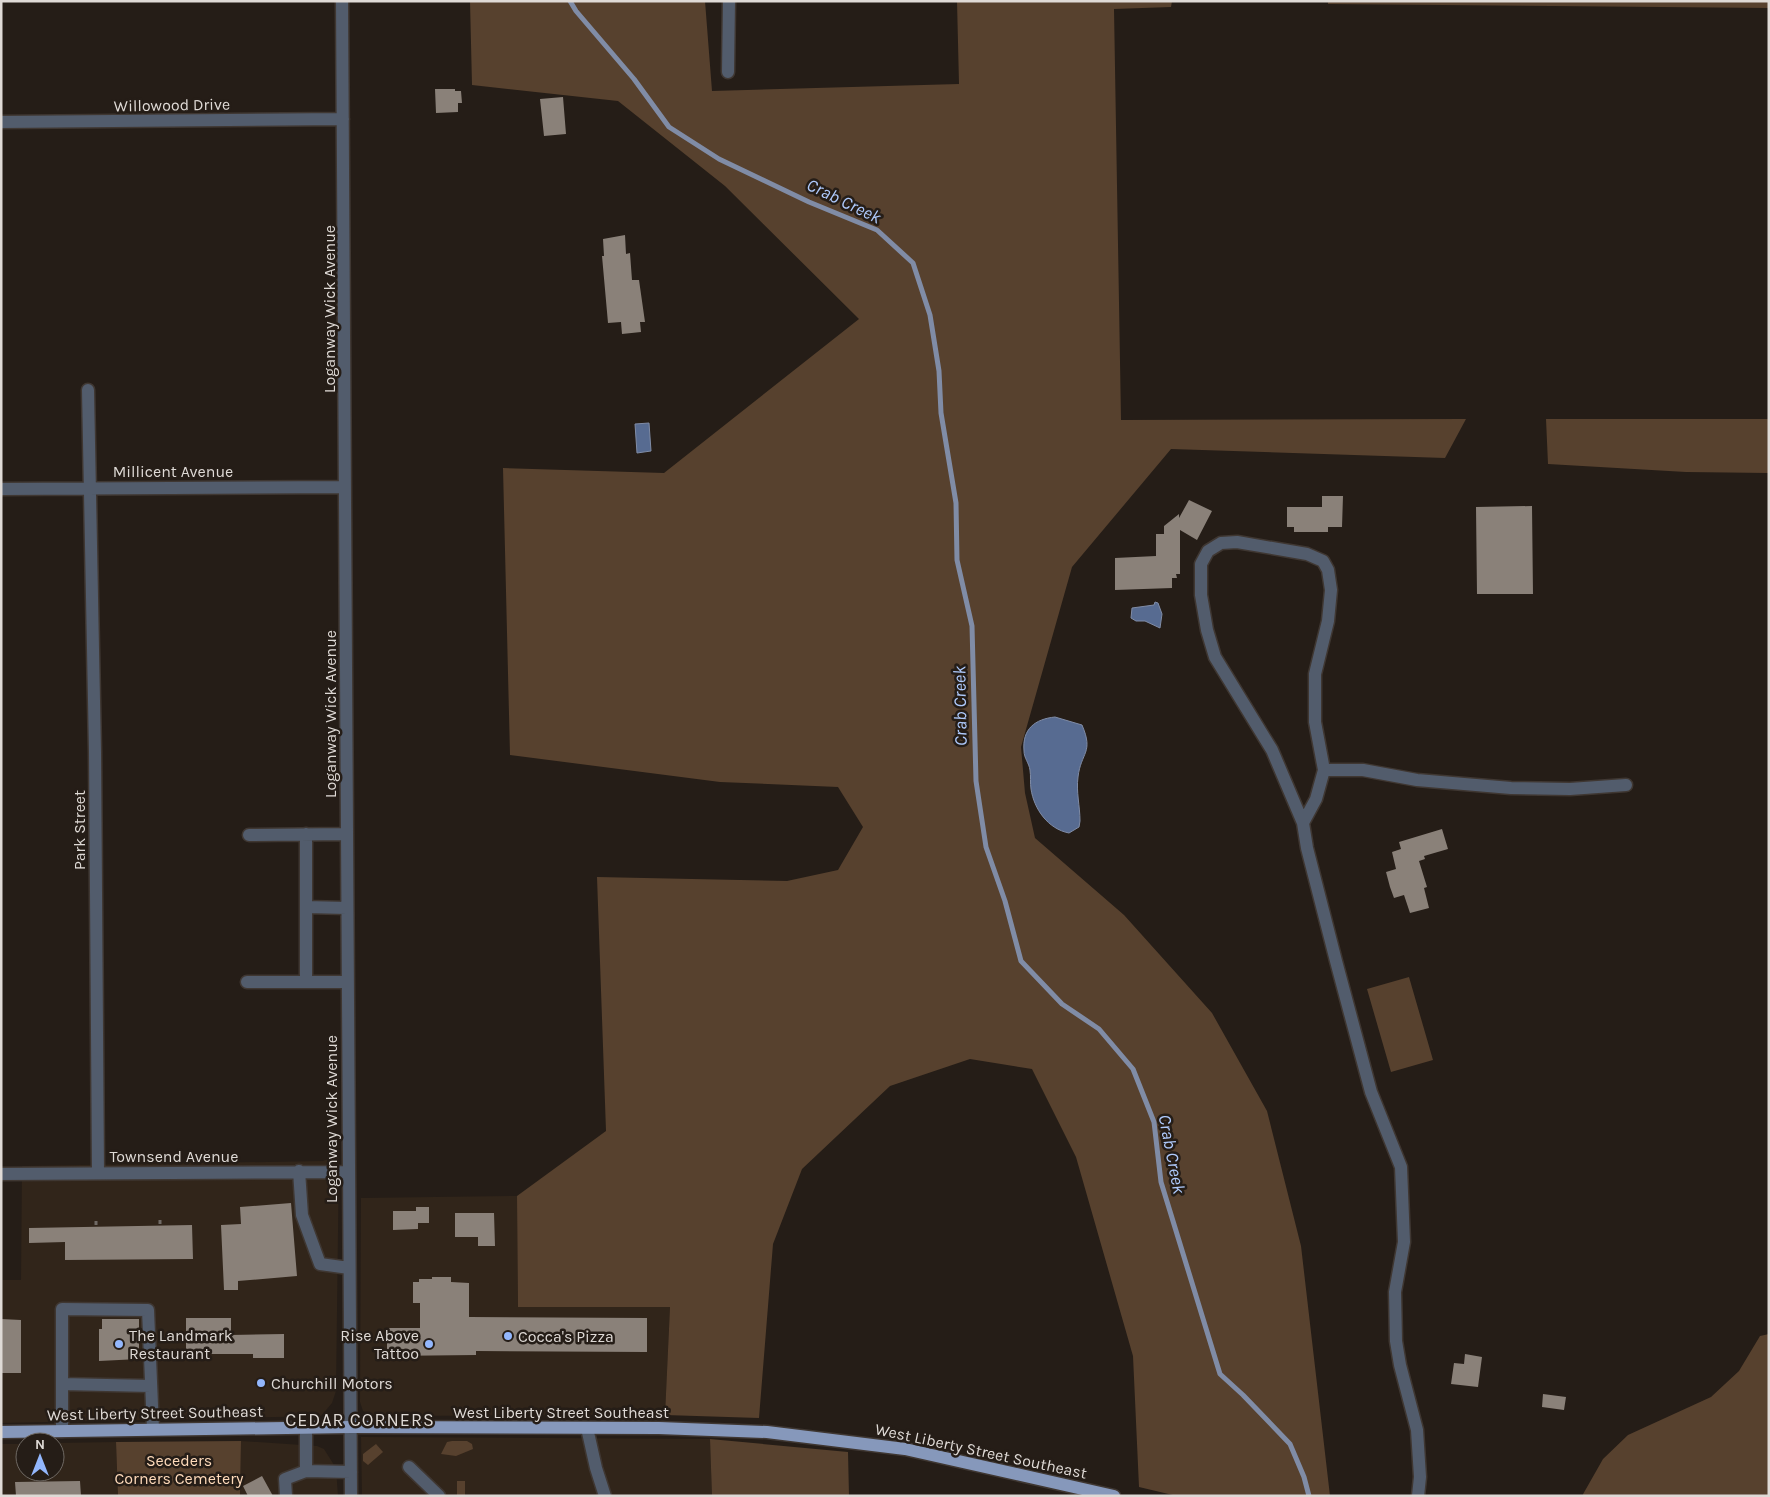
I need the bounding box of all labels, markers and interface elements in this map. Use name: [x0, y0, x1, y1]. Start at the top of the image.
street label: Willowood Drive: [114, 94, 230, 116]
water label: Crab Creek: [803, 173, 886, 229]
street label: Loganway Wick Avenue: [320, 225, 339, 393]
street label: Millicent Avenue: [113, 462, 233, 481]
street label: Loganway Wick Avenue: [321, 630, 340, 798]
water label: Crab Creek: [948, 665, 972, 746]
street label: Park Street: [70, 790, 89, 870]
street label: Loganway Wick Avenue: [322, 1035, 341, 1203]
water label: Crab Creek: [1154, 1112, 1191, 1196]
street label: Townsend Avenue: [110, 1147, 238, 1166]
place label: The Landmark Restaurant: [129, 1326, 233, 1363]
place label: Rise Above Tattoo: [340, 1326, 419, 1363]
place label: Cocca's Pizza: [518, 1327, 614, 1346]
marker: Cocca's Pizza: [502, 1330, 514, 1342]
marker: The Landmark Restaurant: [113, 1338, 125, 1350]
marker: Rise Above Tattoo: [423, 1338, 435, 1350]
place label: Churchill Motors: [271, 1374, 393, 1393]
marker: Churchill Motors: [255, 1377, 267, 1389]
street label: West Liberty Street Southeast: [47, 1402, 263, 1424]
street label: West Liberty Street Southeast: [453, 1403, 669, 1422]
district label: CEDAR CORNERS: [285, 1409, 435, 1431]
street label: West Liberty Street Southeast: [873, 1419, 1089, 1483]
north arrow: [15, 1432, 65, 1482]
text: N: [35, 1436, 45, 1453]
park label: Seceders Corners Cemetery: [115, 1451, 244, 1488]

